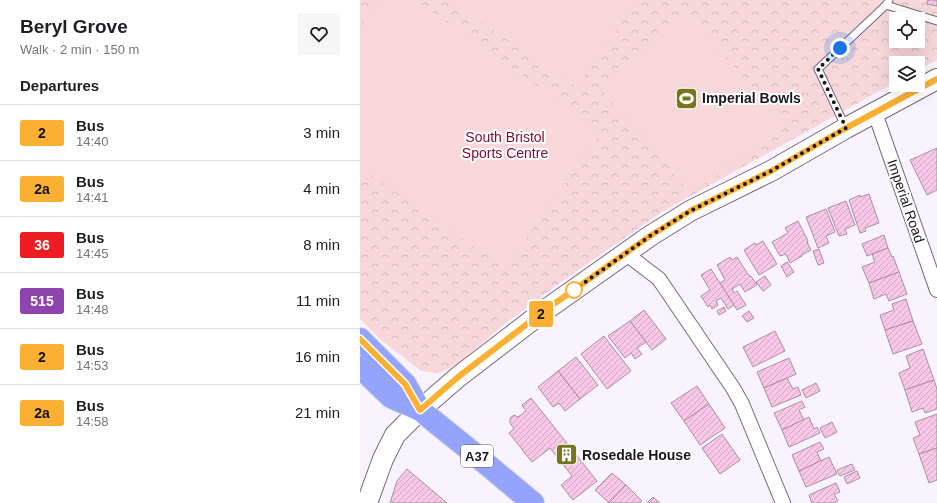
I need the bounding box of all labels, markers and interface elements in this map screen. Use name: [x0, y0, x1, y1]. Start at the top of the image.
map controls: [889, 12, 925, 92]
button: locate: [889, 12, 925, 48]
button: heart: [298, 13, 340, 55]
text: Beryl Grove: [20, 16, 128, 37]
your location: [830, 38, 850, 58]
text: Walk · 2 min · 150 m: [20, 42, 139, 57]
button: layers: [889, 56, 925, 92]
text: Departures: [20, 77, 99, 94]
sports icon: Imperial Bowls: [673, 85, 699, 111]
place label: Imperial Bowls: [702, 90, 801, 106]
text: Bus: [76, 117, 104, 134]
text: 3 min: [303, 124, 340, 141]
text: 2: [38, 125, 46, 141]
park label: South Bristol Sports Centre: [462, 129, 548, 161]
text: 14:40: [76, 134, 109, 149]
street label: Imperial Road: [884, 157, 928, 245]
text: Bus: [76, 173, 104, 190]
text: 4 min: [303, 180, 340, 197]
text: 2a: [34, 181, 50, 197]
text: 14:41: [76, 190, 109, 205]
text: Bus: [76, 229, 104, 246]
text: 8 min: [303, 236, 340, 253]
text: 36: [34, 237, 50, 253]
text: 14:45: [76, 246, 109, 261]
unlabelled marker: [565, 281, 583, 299]
text: Bus: [76, 285, 104, 302]
text: 11 min: [296, 292, 340, 309]
text: 515: [30, 293, 54, 309]
line badge: 2: [528, 301, 554, 327]
text: 14:48: [76, 302, 109, 317]
text: 2: [537, 306, 545, 322]
text: Bus: [76, 341, 104, 358]
text: 16 min: [295, 348, 340, 365]
text: 2: [38, 349, 46, 365]
text: 14:53: [76, 358, 109, 373]
text: Bus: [76, 397, 104, 414]
text: 21 min: [295, 404, 340, 421]
text: 2a: [34, 405, 50, 421]
text: 14:58: [76, 414, 109, 429]
building icon: Rosedale House: [553, 442, 579, 468]
road number: A37: [461, 445, 493, 467]
place label: Rosedale House: [582, 447, 691, 463]

